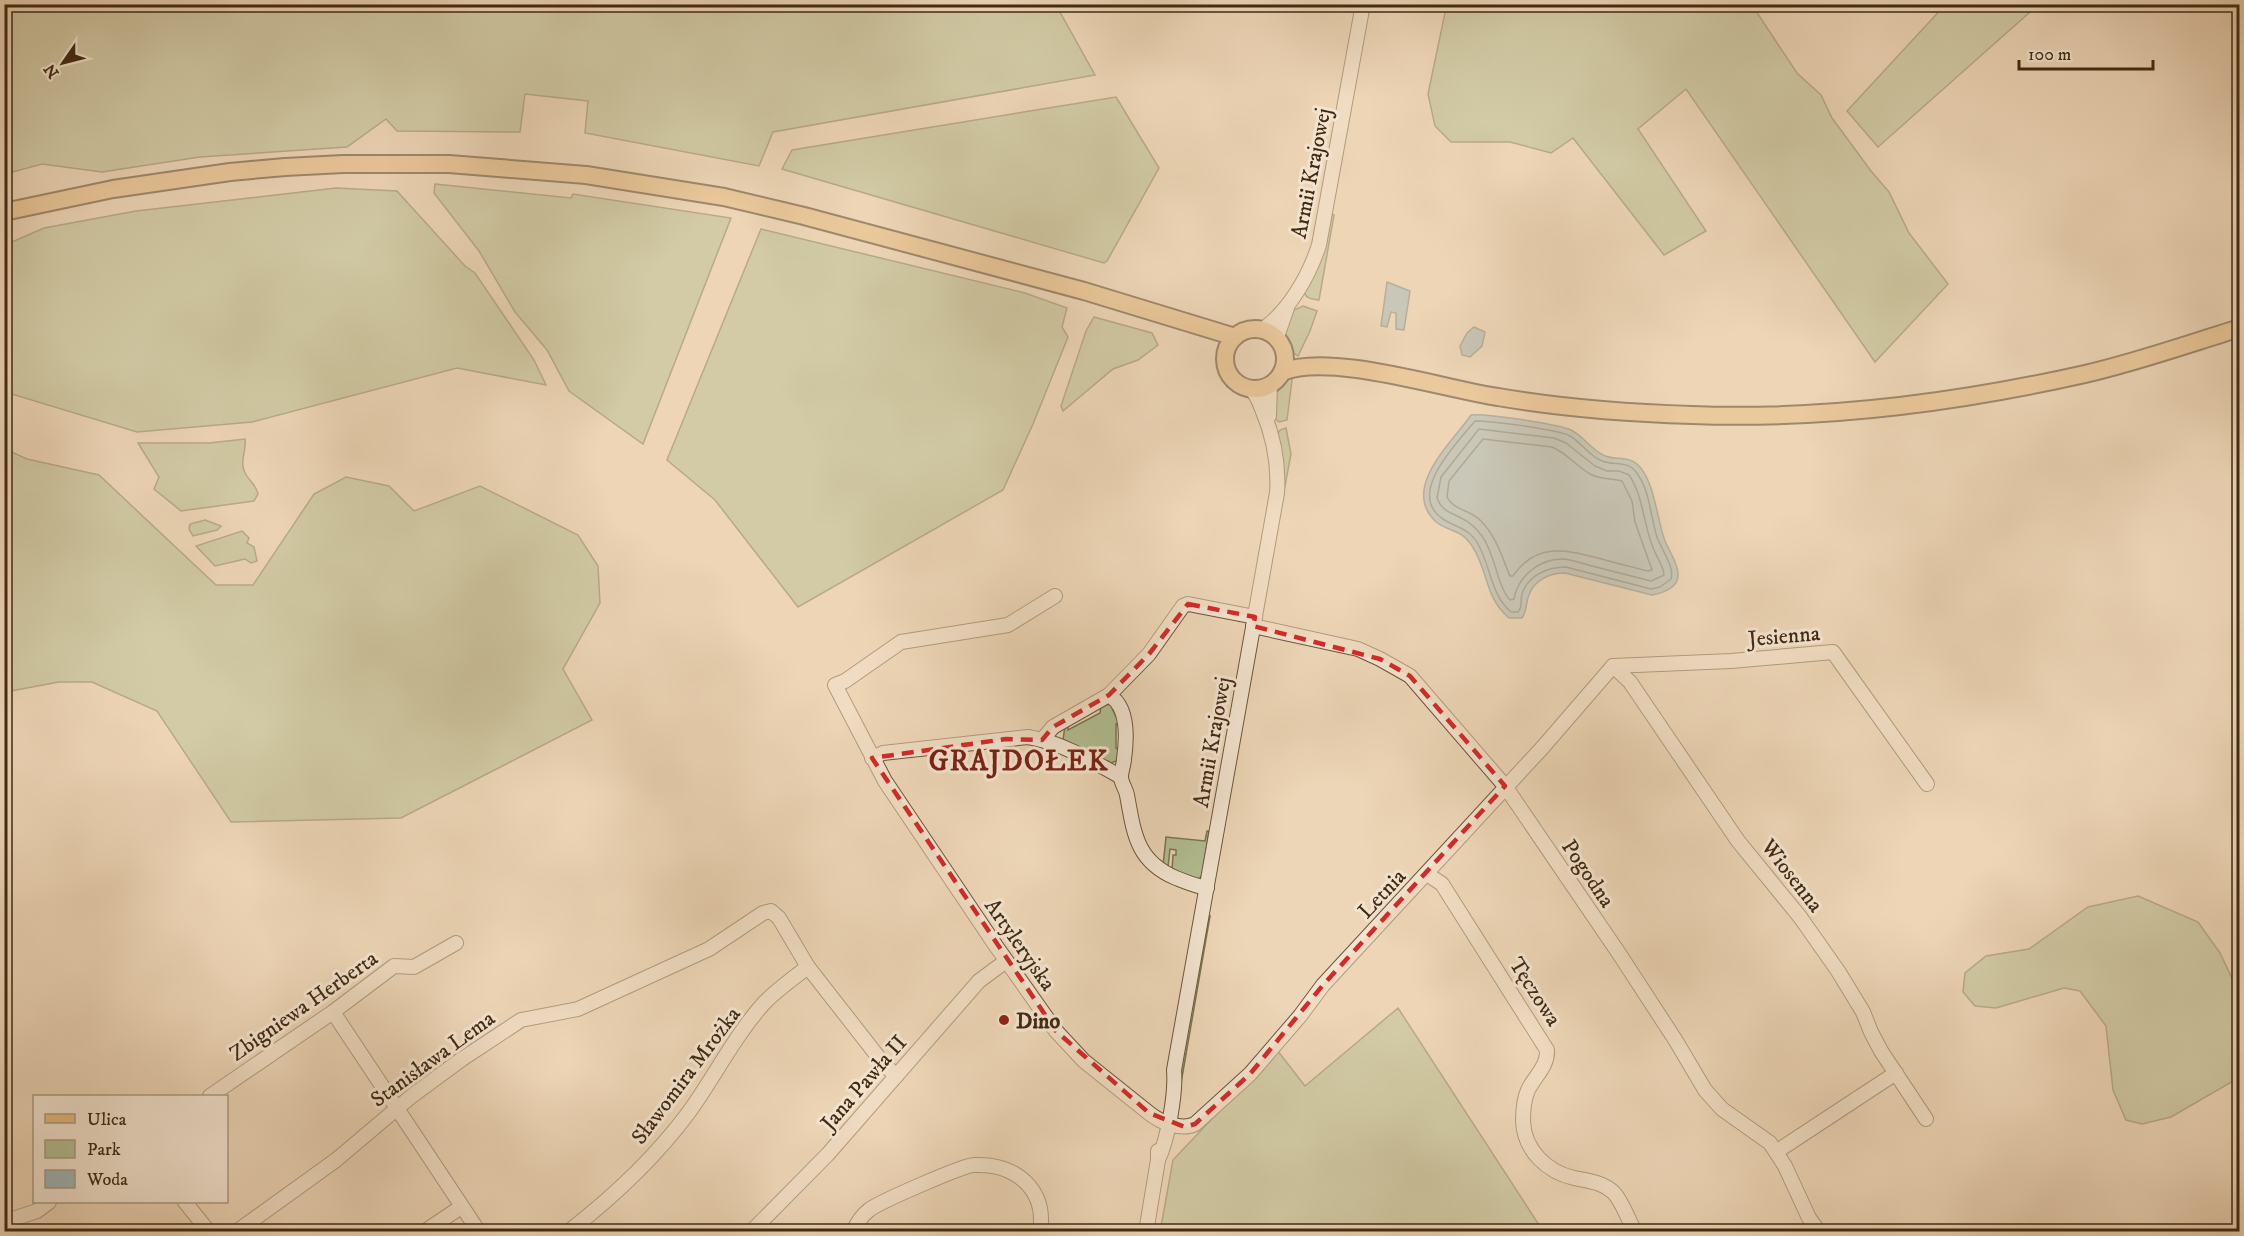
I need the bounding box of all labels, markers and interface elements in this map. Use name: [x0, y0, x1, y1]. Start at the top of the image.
north arrow: [33, 33, 93, 93]
scale bar: [2019, 33, 2152, 71]
text: 100 m: [2028, 44, 2071, 66]
text: N: [40, 60, 63, 82]
street label: Armii Krajowej: [1286, 106, 1337, 241]
street label: Jesienna: [1745, 620, 1822, 653]
street label: Armii Krajowej: [1188, 675, 1237, 810]
district label: GRAJDOŁEK: [929, 744, 1109, 779]
street label: Wiosenna: [1754, 833, 1829, 918]
street label: Pogodna: [1555, 835, 1621, 914]
street label: Letnia: [1352, 863, 1412, 925]
street label: Artyleryjska: [978, 894, 1062, 997]
street label: Zbigniewa Herberta: [225, 945, 384, 1067]
street label: Tęczowa: [1503, 952, 1567, 1032]
street label: Sławomira Mrożka: [626, 1001, 747, 1150]
street label: Stanisława Lema: [365, 1005, 501, 1113]
place label: Dino: [1016, 1008, 1060, 1035]
marker: Dino: [997, 1013, 1011, 1027]
street label: Jana Pawła II: [814, 1030, 913, 1138]
legend: [33, 1095, 228, 1203]
text: Ulica: [87, 1109, 127, 1131]
text: Park: [87, 1139, 121, 1161]
text: Woda: [86, 1169, 128, 1191]

